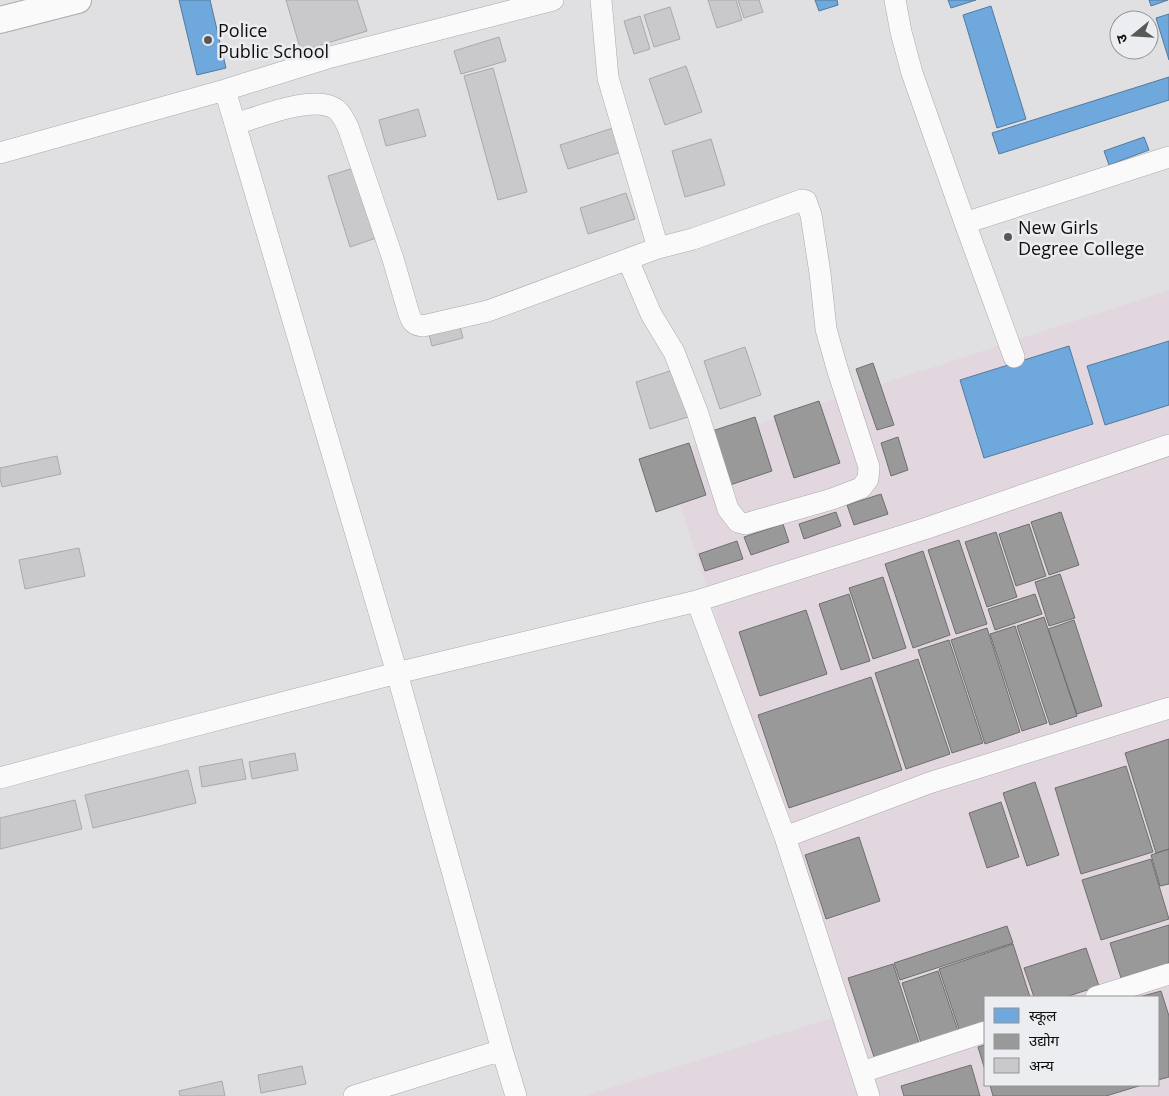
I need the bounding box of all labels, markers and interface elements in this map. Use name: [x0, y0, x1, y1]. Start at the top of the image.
north arrow: [1109, 10, 1159, 60]
place label: Police Public School: [218, 18, 329, 63]
text: उ: [1111, 32, 1131, 46]
marker: Police Public School: [202, 34, 214, 46]
place label: New Girls Degree College: [1018, 215, 1144, 260]
marker: New Girls Degree College: [1002, 231, 1014, 243]
legend: [984, 996, 1159, 1086]
text: स्कूल: [1029, 1005, 1057, 1026]
text: उद्योग: [1029, 1030, 1060, 1050]
text: अन्य: [1029, 1055, 1054, 1075]

